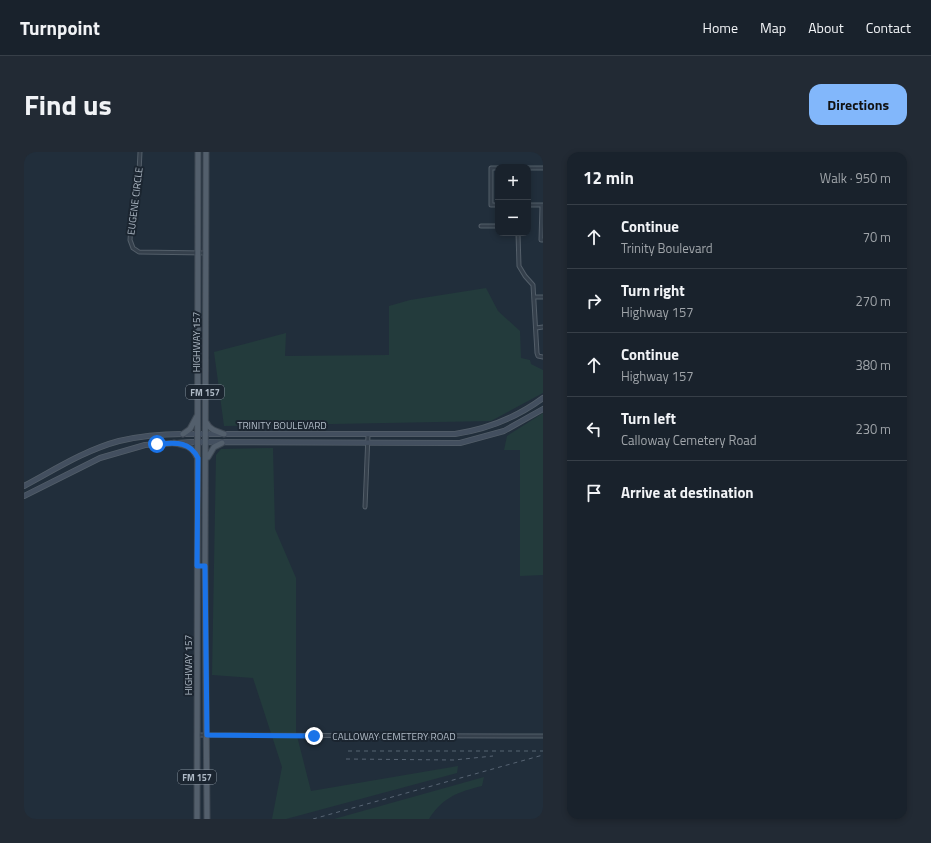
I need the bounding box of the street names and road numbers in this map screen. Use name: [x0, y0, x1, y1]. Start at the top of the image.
street label: EUGENE CIRCLE: [123, 166, 147, 236]
street label: HIGHWAY 157: [189, 312, 204, 372]
road number: FM 157: [186, 385, 224, 399]
street label: TRINITY BOULEVARD: [237, 418, 327, 433]
street label: HIGHWAY 157: [181, 635, 196, 695]
street label: CALLOWAY CEMETERY ROAD: [332, 729, 456, 744]
road number: FM 157: [178, 770, 216, 784]

